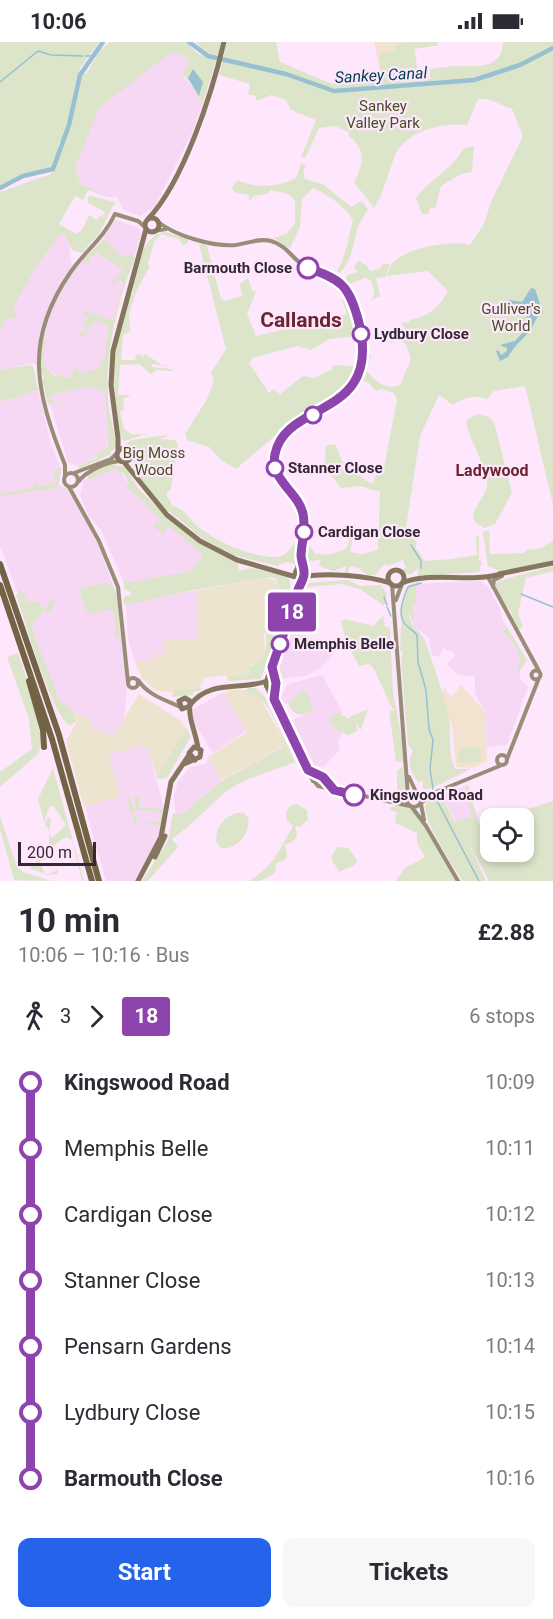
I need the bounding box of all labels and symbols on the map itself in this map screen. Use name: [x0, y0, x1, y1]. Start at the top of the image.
water label: Sankey Canal: [334, 63, 428, 87]
park label: Sankey Valley Park: [346, 97, 420, 132]
marker: Barmouth Close: [297, 257, 319, 279]
place label: Barmouth Close: [184, 259, 292, 277]
park label: Gulliver's World: [481, 300, 541, 335]
district label: Callands: [260, 308, 342, 332]
marker: Lydbury Close: [352, 325, 370, 343]
place label: Lydbury Close: [374, 325, 469, 343]
unlabelled marker: [304, 406, 322, 424]
park label: Big Moss Wood: [123, 444, 185, 479]
marker: Stanner Close: [266, 459, 284, 477]
place label: Stanner Close: [288, 459, 383, 477]
district label: Ladywood: [455, 461, 529, 480]
marker: Cardigan Close: [295, 523, 313, 541]
place label: Cardigan Close: [318, 523, 420, 541]
line badge: 18: [265, 592, 319, 632]
marker: Memphis Belle: [271, 635, 289, 653]
place label: Memphis Belle: [294, 635, 394, 653]
marker: Kingswood Road: [343, 784, 365, 806]
place label: Kingswood Road: [370, 786, 483, 804]
scale bar: [18, 839, 96, 866]

